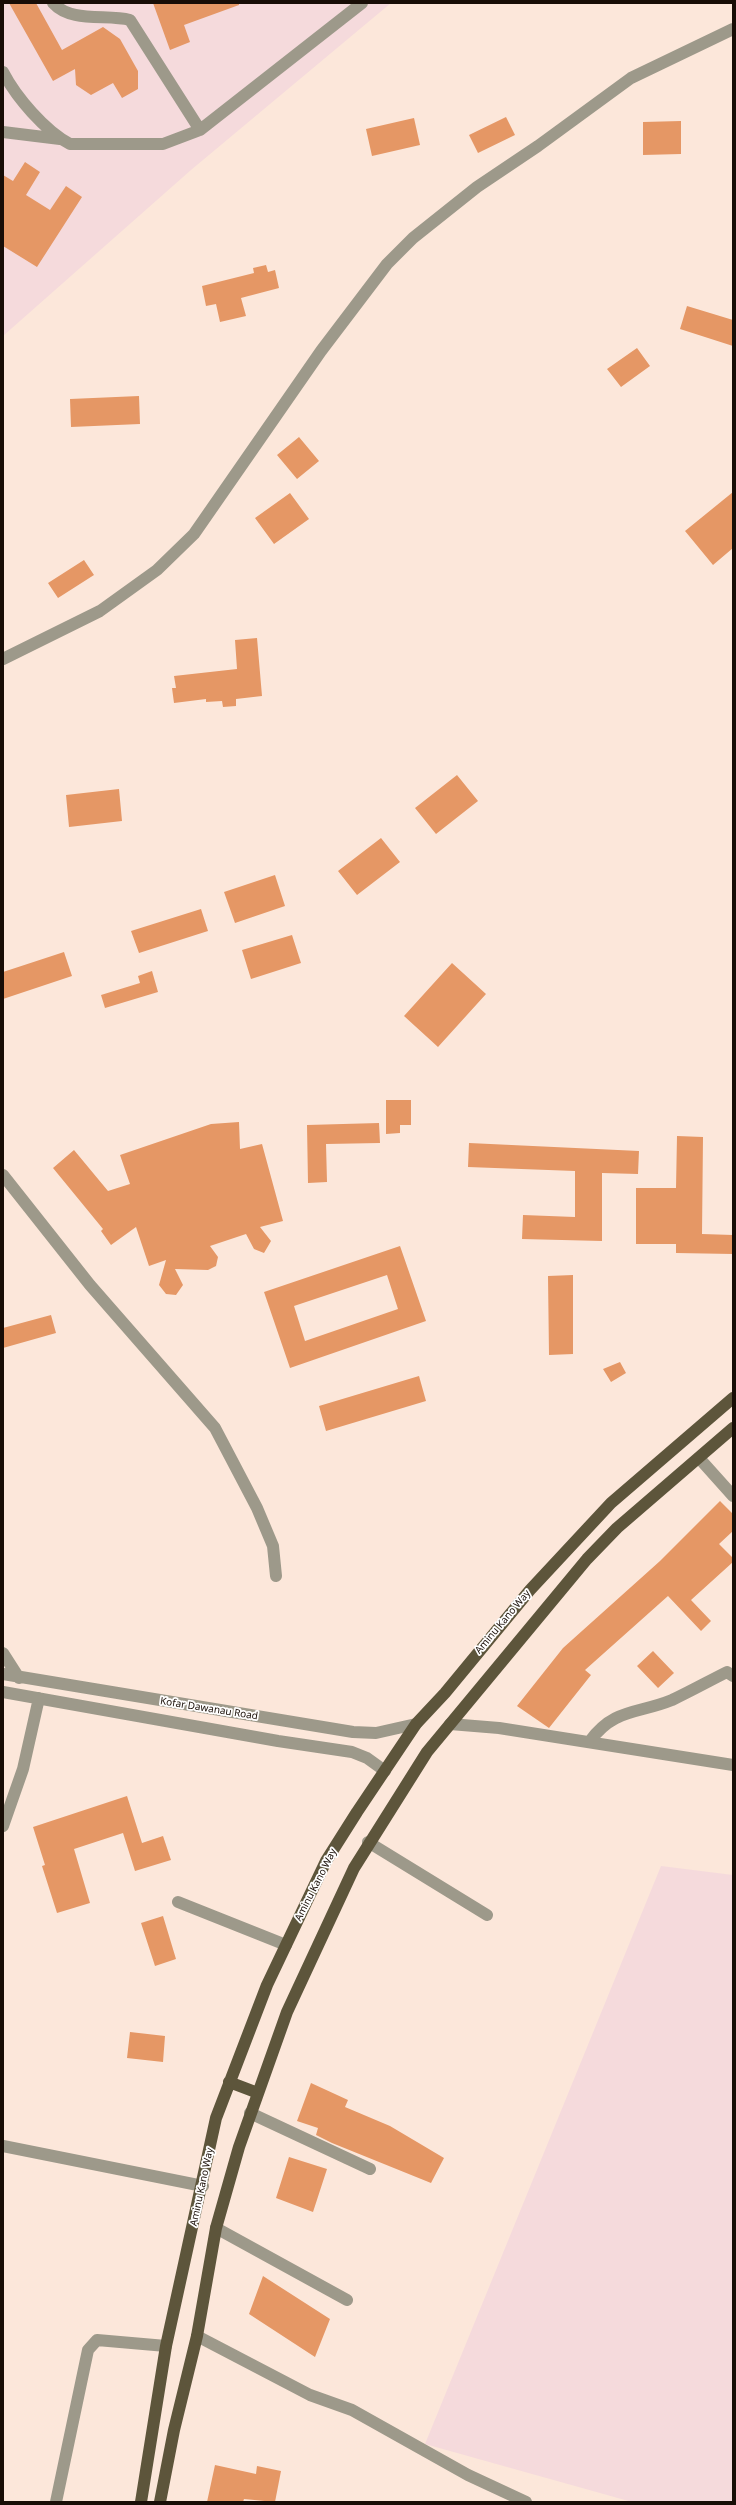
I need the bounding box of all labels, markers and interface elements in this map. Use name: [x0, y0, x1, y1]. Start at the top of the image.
street label: Aminu Kano Way: [473, 1588, 533, 1656]
street label: Kofar Dawanau Road: [159, 1695, 259, 1723]
street label: Aminu Kano Way: [293, 1847, 339, 1923]
street label: Aminu Kano Way: [188, 2147, 216, 2227]

